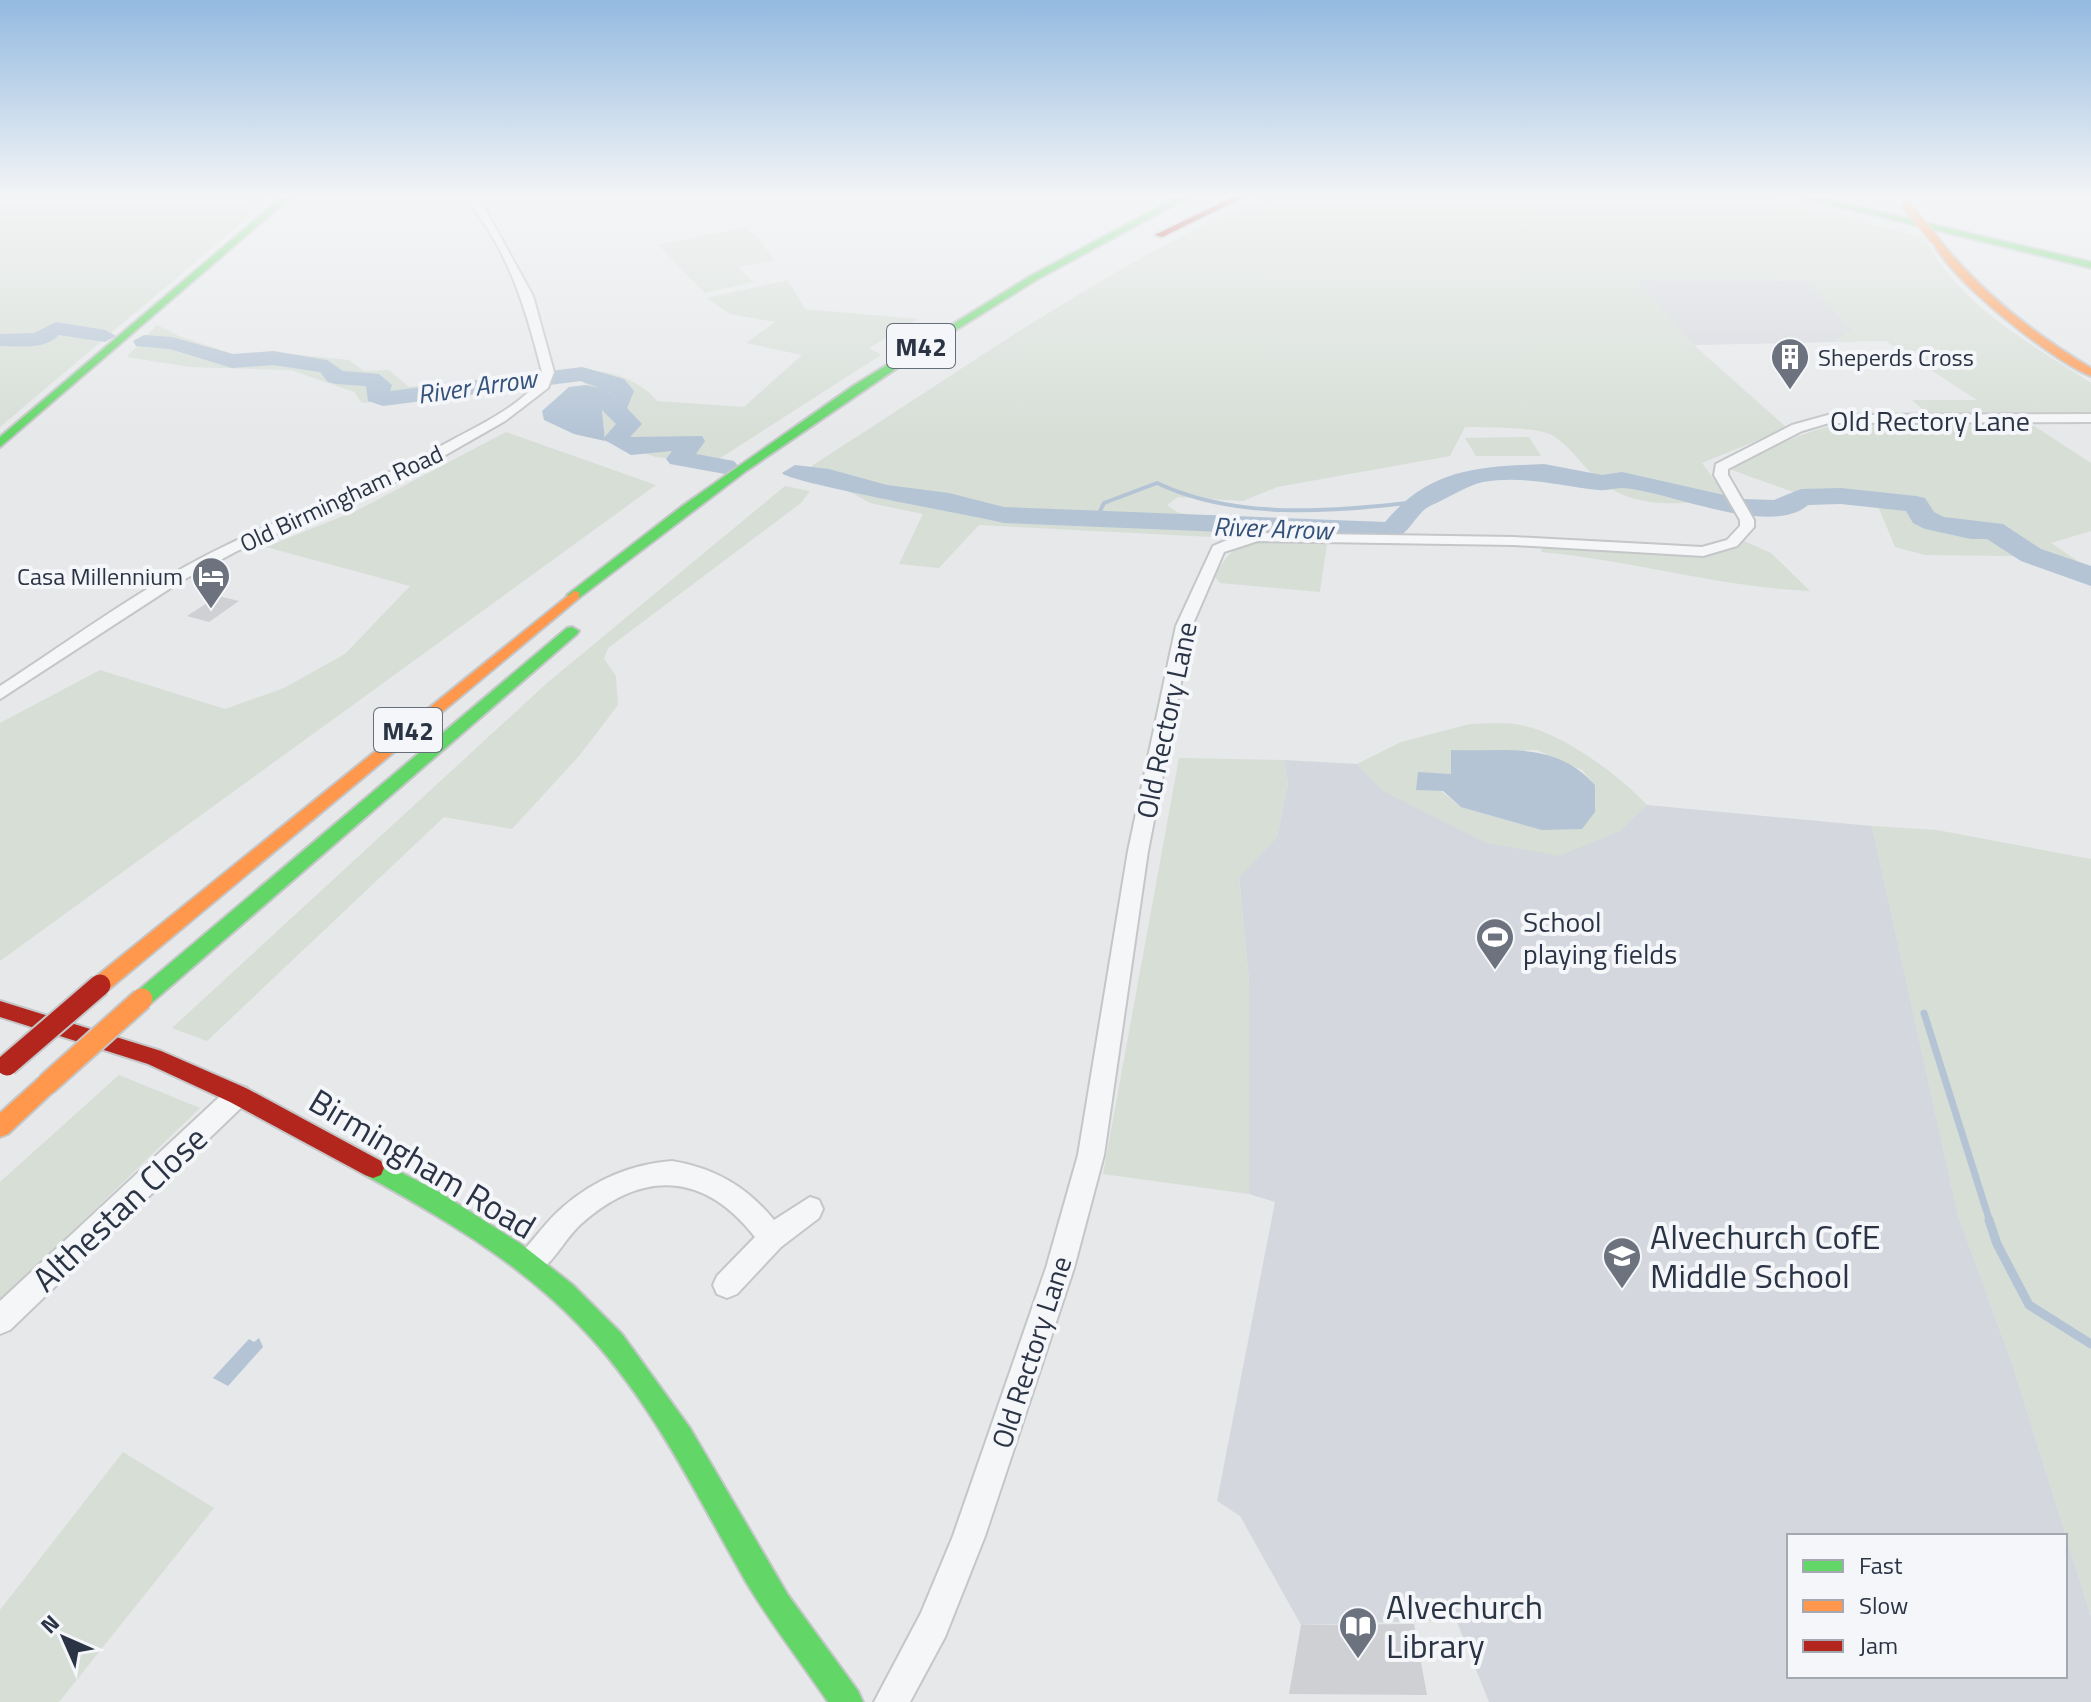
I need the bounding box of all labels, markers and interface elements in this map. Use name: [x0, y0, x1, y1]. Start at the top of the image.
road number: M42: [887, 324, 955, 368]
building icon: Sheperds Cross: [1769, 336, 1811, 391]
place label: Sheperds Cross: [1818, 339, 1974, 375]
water label: River Arrow: [415, 358, 542, 414]
street label: Old Rectory Lane: [1830, 399, 2030, 442]
street label: Old Birmingham Road: [233, 435, 449, 561]
water label: River Arrow: [1213, 506, 1336, 550]
hotel icon: Casa Millennium: [190, 555, 232, 610]
place label: Casa Millennium: [17, 558, 183, 594]
street label: Old Rectory Lane: [1124, 618, 1208, 822]
road number: M42: [374, 708, 442, 752]
place label: School playing fields: [1523, 900, 1677, 975]
sports icon: School playing fields: [1474, 916, 1516, 971]
street label: Birmingham Road: [300, 1075, 546, 1251]
street label: Althestan Close: [20, 1113, 218, 1303]
place label: Alvechurch CofE Middle School: [1650, 1210, 1881, 1301]
school or university icon: Alvechurch CofE Middle School: [1601, 1235, 1643, 1290]
street label: Old Rectory Lane: [980, 1250, 1082, 1454]
legend: [1787, 1534, 2067, 1678]
text: Fast: [1859, 1547, 1903, 1583]
place label: Alvechurch Library: [1386, 1580, 1543, 1671]
text: Slow: [1859, 1587, 1908, 1623]
north arrow: [24, 1598, 104, 1678]
library icon: Alvechurch Library: [1337, 1605, 1379, 1660]
text: N: [32, 1606, 67, 1641]
text: Jam: [1859, 1627, 1898, 1663]

